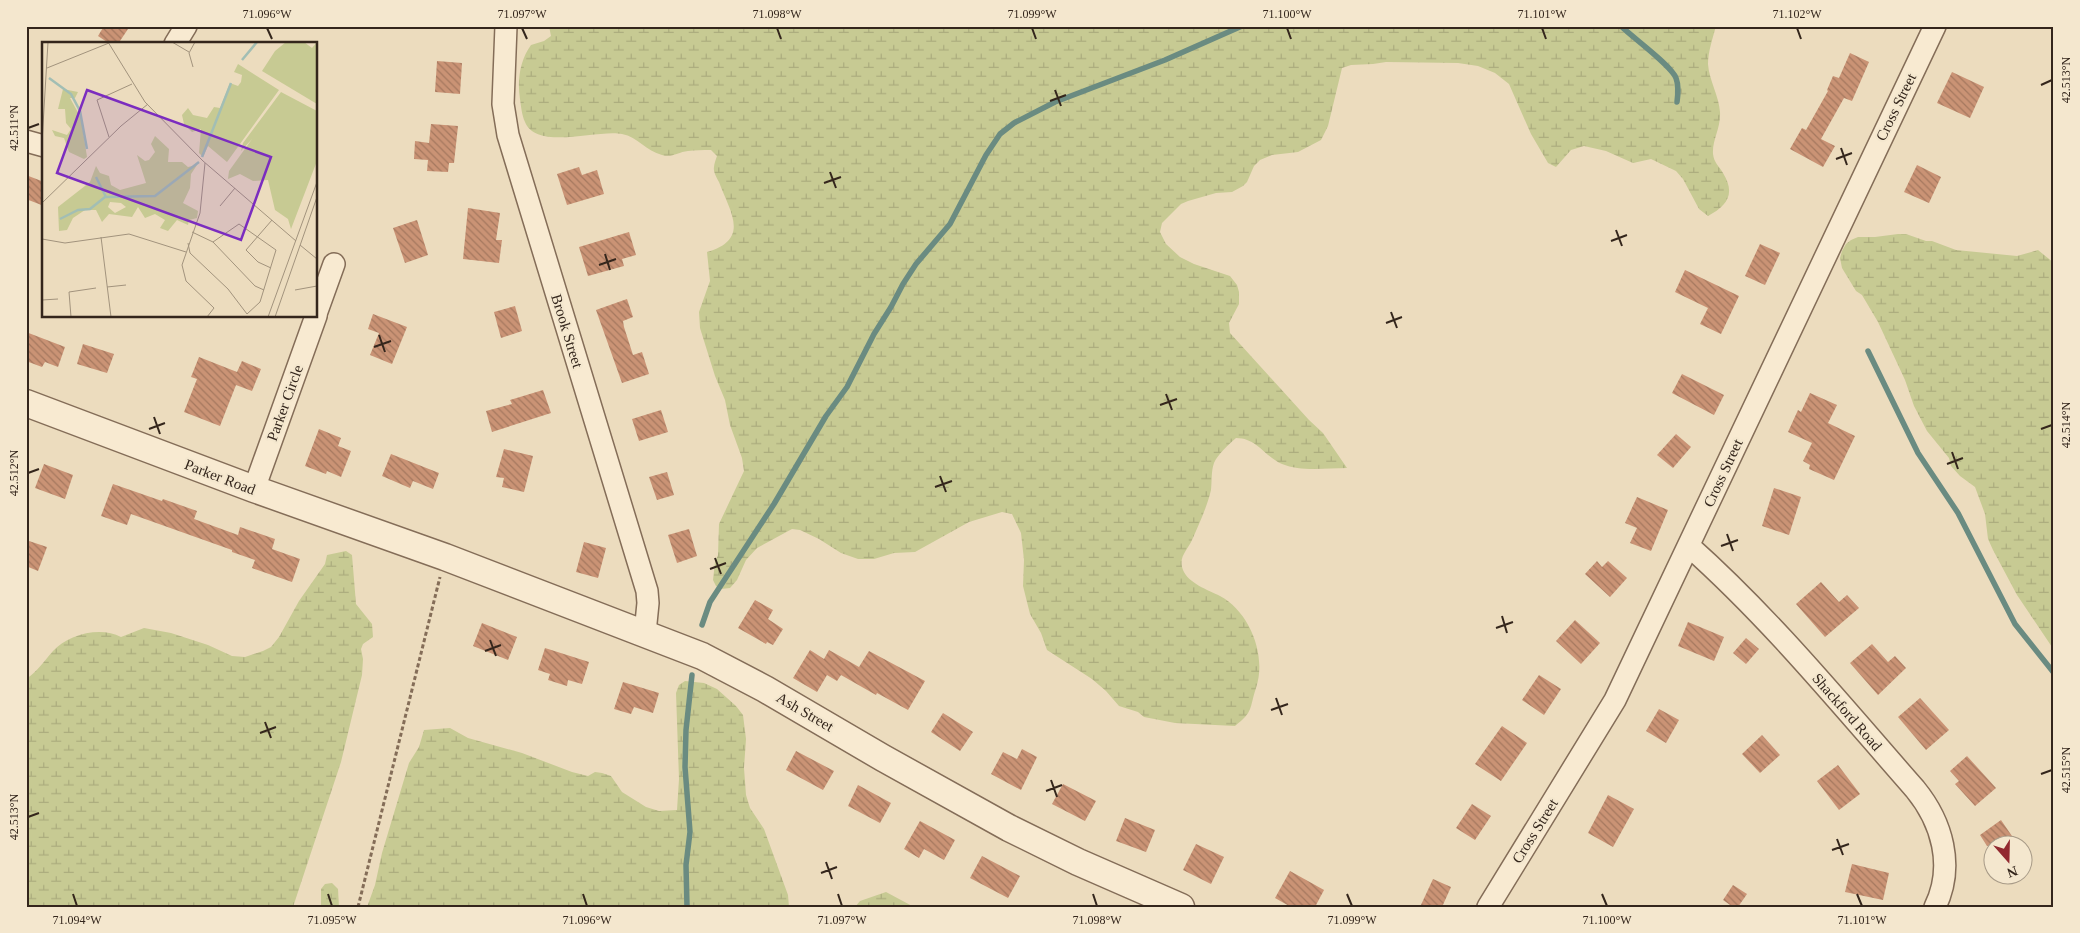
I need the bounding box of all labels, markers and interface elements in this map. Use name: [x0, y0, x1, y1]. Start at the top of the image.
text: 71.096°W: [242, 7, 292, 21]
text: 71.097°W: [497, 7, 547, 21]
text: 71.098°W: [752, 7, 802, 21]
text: 71.099°W: [1007, 7, 1057, 21]
text: 71.100°W: [1262, 7, 1312, 21]
text: 71.101°W: [1517, 7, 1567, 21]
text: 71.102°W: [1772, 7, 1822, 21]
inset map: [42, 42, 318, 318]
text: 42.513°N: [2059, 56, 2073, 103]
street label: Cross Street: [1873, 70, 1920, 143]
text: 42.511°N: [7, 105, 21, 151]
street label: Brook Street: [548, 292, 586, 371]
street label: Parker Circle: [264, 363, 306, 443]
text: 42.514°N: [2059, 401, 2073, 448]
street label: Cross Street: [1700, 436, 1746, 509]
text: 42.512°N: [7, 449, 21, 496]
street label: Parker Road: [182, 456, 258, 498]
street label: Shackford Road: [1809, 670, 1885, 754]
street label: Ash Street: [774, 689, 837, 735]
text: 42.515°N: [2059, 746, 2073, 793]
text: 42.513°N: [7, 793, 21, 840]
street label: Cross Street: [1509, 795, 1562, 866]
north arrow: [1982, 836, 2032, 886]
text: N: [2005, 863, 2020, 881]
text: 71.094°W: [52, 913, 102, 927]
text: 71.095°W: [307, 913, 357, 927]
text: 71.096°W: [562, 913, 612, 927]
text: 71.097°W: [817, 913, 867, 927]
text: 71.098°W: [1072, 913, 1122, 927]
text: 71.099°W: [1327, 913, 1377, 927]
text: 71.100°W: [1582, 913, 1632, 927]
text: 71.101°W: [1837, 913, 1887, 927]

